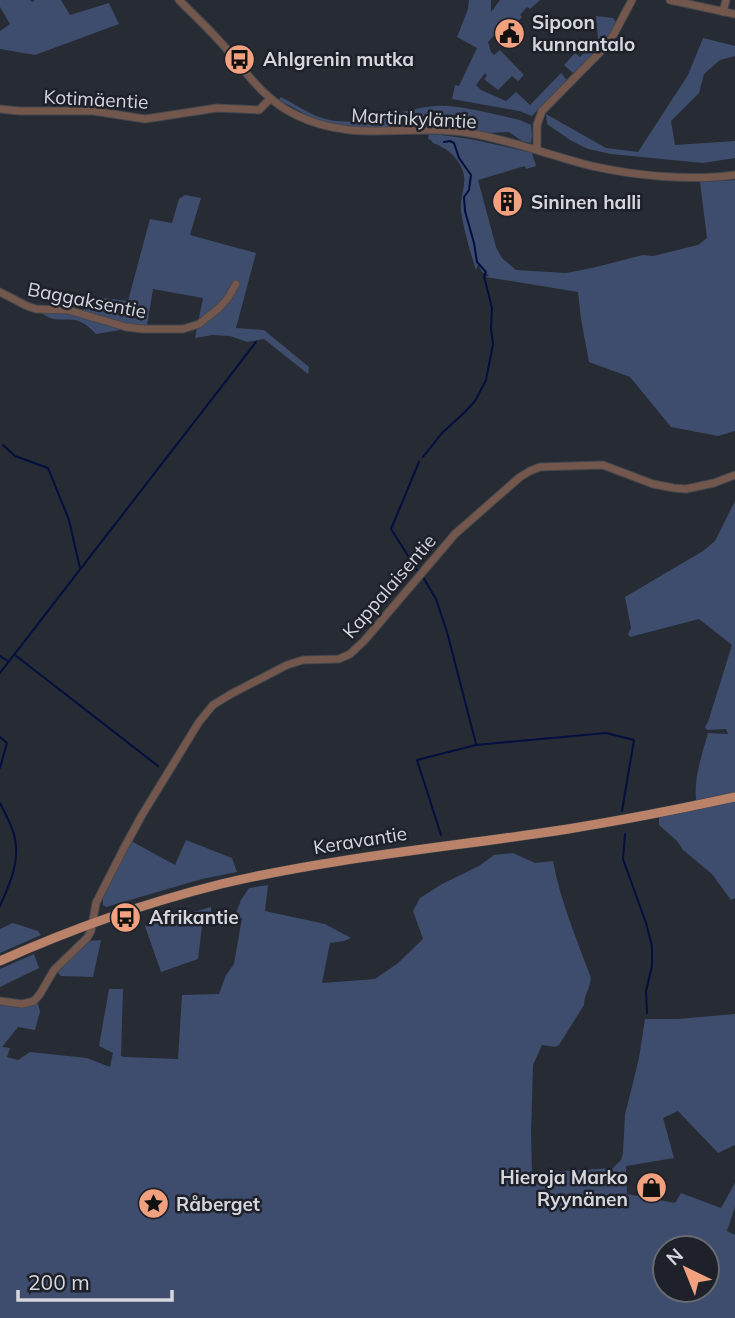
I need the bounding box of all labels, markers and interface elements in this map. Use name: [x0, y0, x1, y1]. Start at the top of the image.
place label: Sipoon kunnantalo: [532, 10, 635, 56]
public building icon: Sipoon kunnantalo: [492, 16, 526, 50]
bus stop icon: Ahlgrenin mutka: [223, 42, 257, 76]
place label: Ahlgrenin mutka: [263, 47, 414, 71]
street label: Kotimäentie: [43, 84, 149, 114]
street label: Martinkyläntie: [351, 103, 477, 133]
building icon: Sininen halli: [491, 185, 525, 219]
place label: Sininen halli: [531, 190, 641, 214]
street label: Baggaksentie: [25, 277, 149, 323]
street label: Kappalaisentie: [337, 529, 441, 643]
street label: Keravantie: [312, 821, 408, 859]
bus stop icon: Afrikantie: [109, 900, 143, 934]
place label: Afrikantie: [149, 905, 239, 929]
place label: Hieroja Marko Ryynänen: [500, 1165, 628, 1211]
shop icon: Hieroja Marko Ryynänen: [634, 1171, 668, 1205]
place icon: Råberget: [136, 1187, 170, 1221]
place label: Råberget: [176, 1192, 260, 1216]
north arrow: [651, 1234, 721, 1304]
text: N: [661, 1243, 688, 1270]
scale bar: [18, 1258, 172, 1302]
text: 200 m: [28, 1269, 90, 1295]

